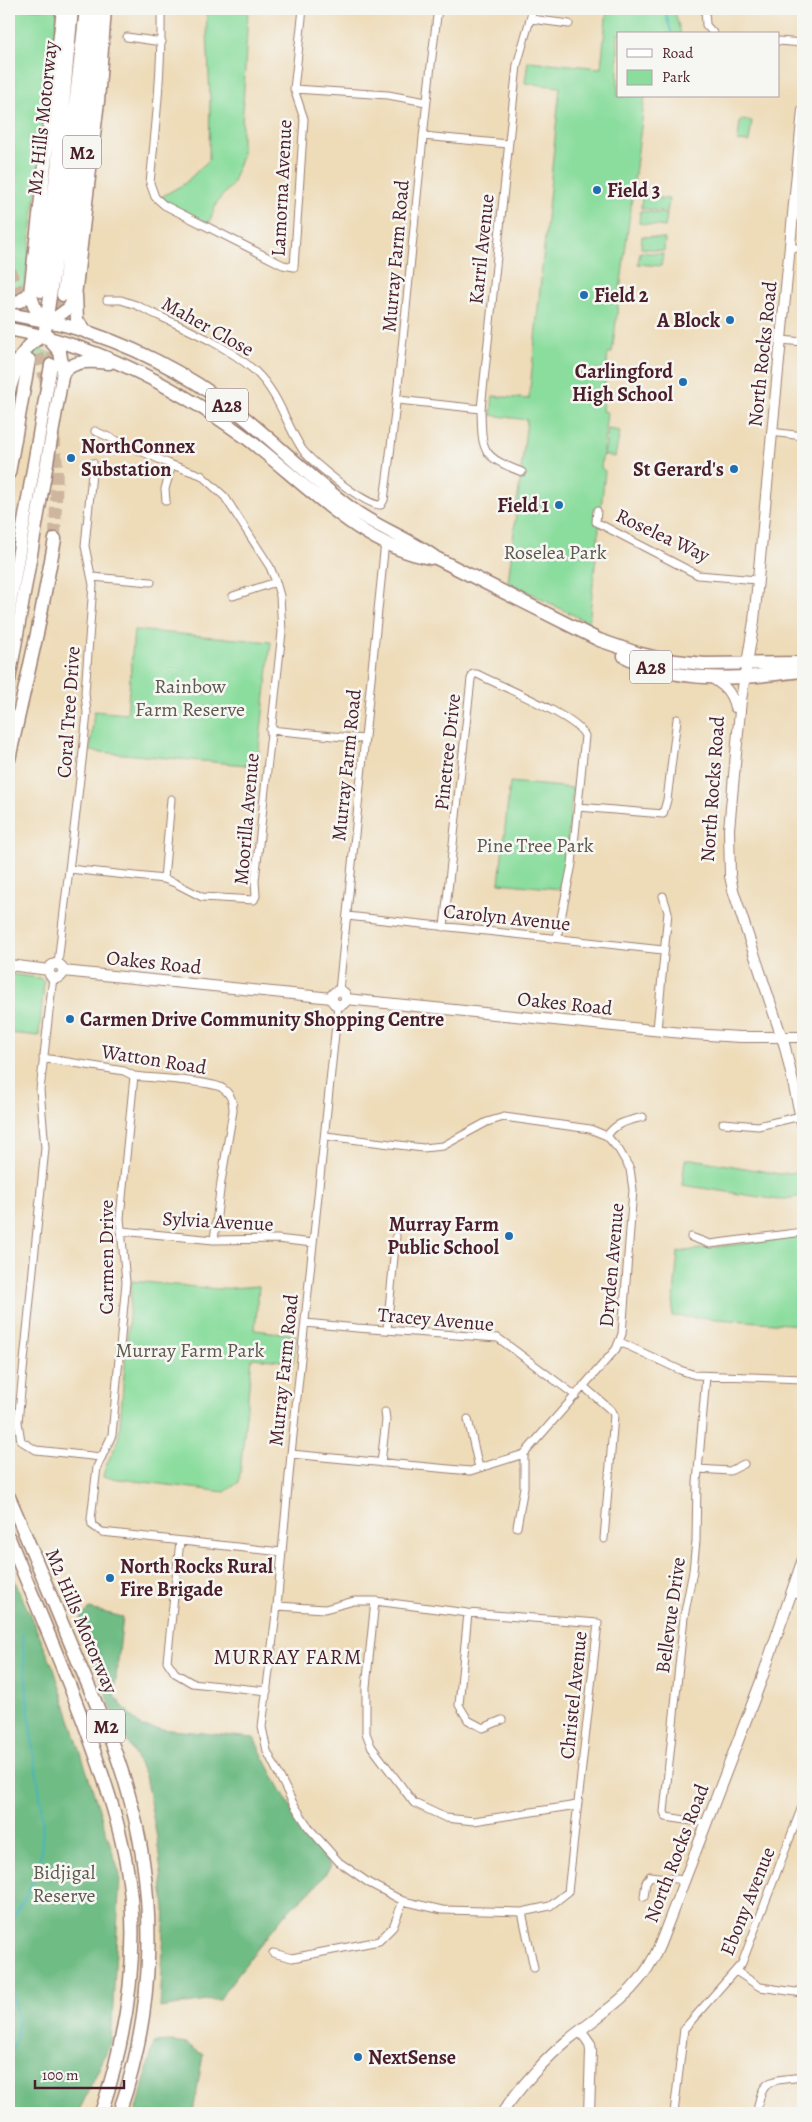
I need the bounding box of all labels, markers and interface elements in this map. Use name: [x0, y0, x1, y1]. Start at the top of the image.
legend: [617, 32, 780, 98]
street label: M2 Hills Motorway: [21, 38, 64, 197]
text: Road: [662, 43, 694, 63]
text: Park: [662, 67, 691, 87]
street label: Lamorna Avenue: [264, 119, 299, 257]
road number: M2: [63, 136, 101, 168]
place label: Field 3: [607, 177, 660, 204]
street label: Murray Farm Road: [375, 178, 416, 333]
marker: Field 3: [591, 184, 603, 196]
street label: Karril Avenue: [462, 192, 501, 306]
street label: North Rocks Road: [741, 280, 784, 428]
place label: Field 2: [594, 282, 649, 309]
marker: Field 2: [578, 289, 590, 301]
street label: Maher Close: [157, 290, 259, 363]
place label: A Block: [656, 307, 721, 334]
marker: A Block: [724, 314, 736, 326]
place label: Carlingford High School: [572, 358, 674, 408]
marker: Carlingford High School: [677, 376, 689, 388]
road number: A28: [206, 388, 248, 422]
place label: NorthConnex Substation: [81, 433, 195, 483]
marker: NorthConnex Substation: [65, 452, 77, 464]
place label: St Gerard's: [633, 456, 724, 483]
marker: St Gerard's: [728, 463, 740, 475]
place label: Field 1: [497, 492, 549, 519]
marker: Field 1: [553, 499, 565, 511]
street label: Roselea Way: [611, 502, 715, 569]
park label: Roselea Park: [503, 539, 607, 566]
street label: Coral Tree Drive: [50, 645, 87, 779]
road number: A28: [630, 650, 672, 684]
park label: Rainbow Farm Reserve: [135, 673, 245, 723]
street label: Murray Farm Road: [325, 687, 368, 842]
street label: Pinetree Drive: [428, 692, 467, 812]
street label: North Rocks Road: [694, 715, 731, 863]
street label: Moorilla Avenue: [227, 752, 266, 886]
park label: Pine Tree Park: [476, 832, 594, 859]
street label: Carolyn Avenue: [442, 897, 572, 938]
street label: Oakes Road: [105, 944, 203, 981]
street label: Oakes Road: [516, 985, 614, 1022]
place label: Carmen Drive Community Shopping Centre: [80, 1006, 444, 1033]
marker: Carmen Drive Community Shopping Centre: [64, 1013, 76, 1025]
street label: Watton Road: [98, 1038, 209, 1081]
street label: Carmen Drive: [93, 1200, 120, 1314]
street label: Dryden Avenue: [593, 1202, 630, 1328]
street label: Sylvia Avenue: [162, 1205, 274, 1238]
place label: Murray Farm Public School: [387, 1211, 500, 1261]
marker: Murray Farm Public School: [503, 1230, 515, 1242]
street label: Murray Farm Road: [262, 1292, 305, 1447]
street label: Tracey Avenue: [377, 1301, 495, 1338]
park label: Murray Farm Park: [116, 1337, 264, 1364]
street label: M2 Hills Motorway: [39, 1544, 125, 1699]
place label: North Rocks Rural Fire Brigade: [120, 1553, 274, 1603]
street label: Bellevue Drive: [649, 1555, 692, 1675]
marker: North Rocks Rural Fire Brigade: [104, 1572, 116, 1584]
street label: Christel Avenue: [553, 1630, 594, 1760]
district label: MURRAY FARM: [214, 1643, 362, 1671]
road number: M2: [87, 1710, 125, 1742]
street label: North Rocks Road: [638, 1780, 715, 1926]
street label: Ebony Avenue: [713, 1843, 782, 1960]
park label: Bidjigal Reserve: [32, 1859, 96, 1909]
place label: NextSense: [368, 2044, 456, 2071]
marker: NextSense: [352, 2051, 364, 2063]
scale bar: [35, 2057, 124, 2089]
text: 100 m: [42, 2065, 79, 2085]

